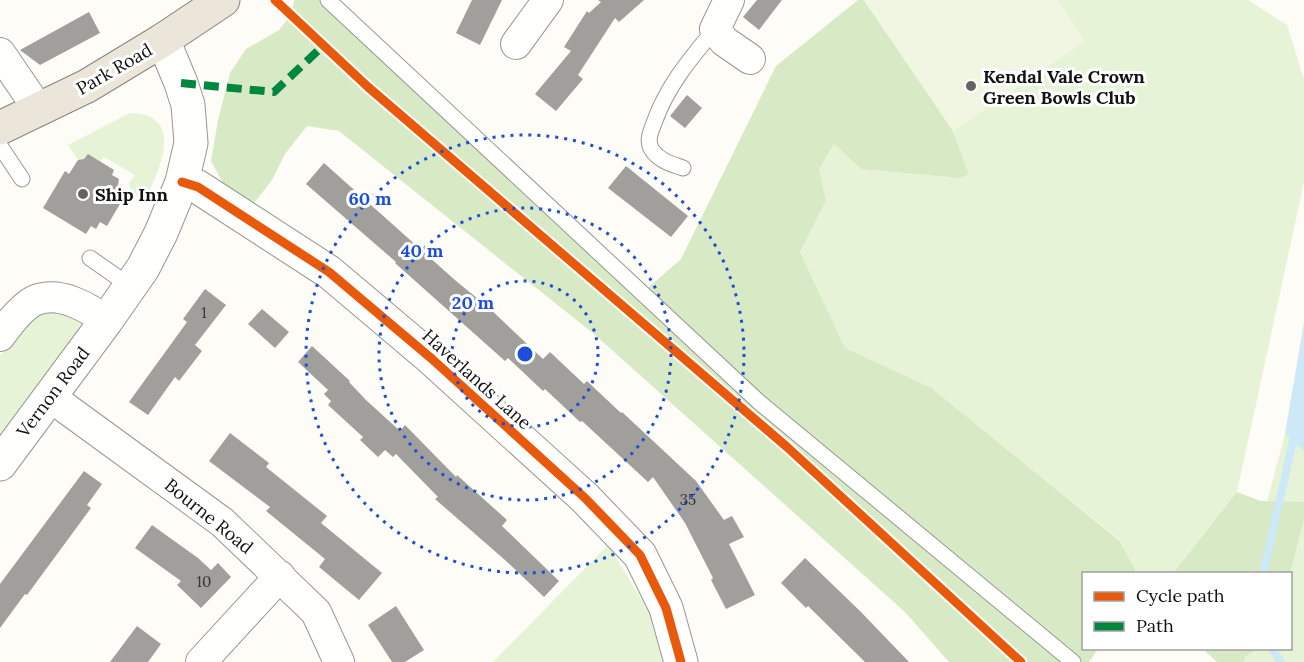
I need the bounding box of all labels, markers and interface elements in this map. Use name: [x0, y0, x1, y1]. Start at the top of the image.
street label: Park Road: [72, 38, 156, 100]
place label: Kendal Vale Crown Green Bowls Club: [983, 65, 1145, 109]
marker: Kendal Vale Crown Green Bowls Club: [964, 79, 978, 93]
place label: Ship Inn: [95, 183, 169, 206]
marker: Ship Inn: [76, 187, 90, 201]
text: 60 m: [348, 187, 392, 210]
text: 40 m: [401, 239, 444, 262]
text: 20 m: [452, 291, 495, 314]
house number: 1: [201, 303, 207, 322]
street label: Haverlands Lane: [418, 324, 537, 434]
street label: Vernon Road: [11, 342, 95, 443]
centre of rings: [515, 344, 535, 364]
street label: Bourne Road: [160, 473, 258, 559]
house number: 35: [680, 490, 696, 509]
house number: 10: [197, 572, 211, 591]
legend: [1082, 572, 1292, 650]
text: Cycle path: [1136, 584, 1225, 607]
text: Path: [1136, 614, 1174, 637]

